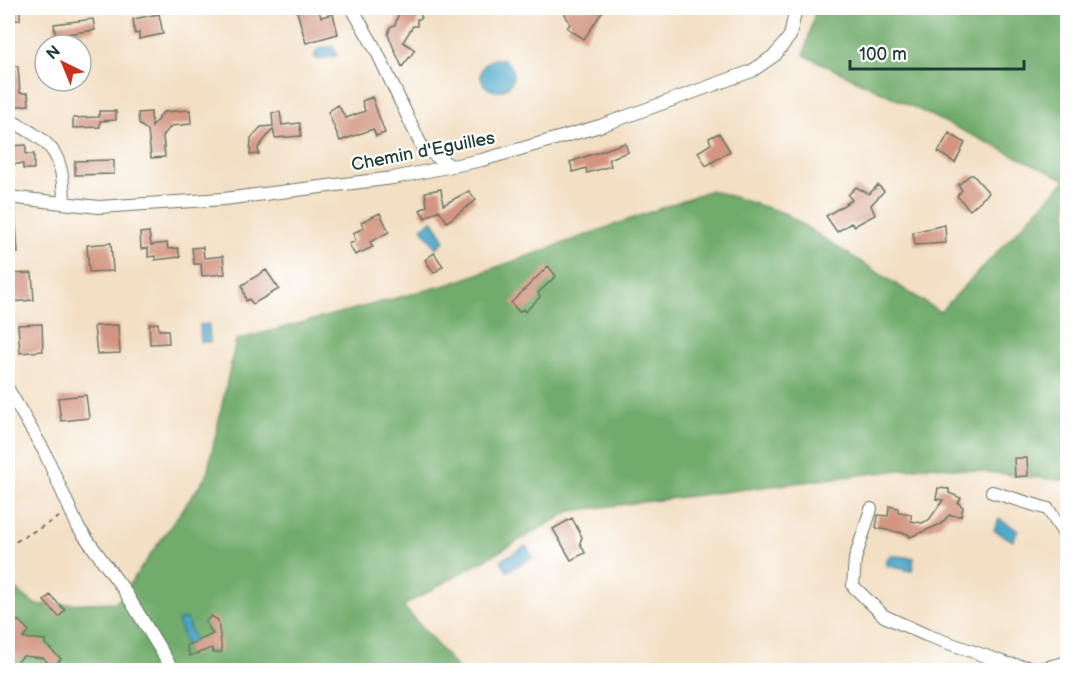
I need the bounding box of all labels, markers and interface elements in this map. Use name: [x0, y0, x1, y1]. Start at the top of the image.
north arrow: [33, 33, 93, 93]
scale bar: [850, 33, 1024, 71]
text: N: [43, 42, 65, 64]
text: 100 m: [859, 44, 907, 65]
street label: Chemin d'Eguilles: [350, 127, 497, 176]

